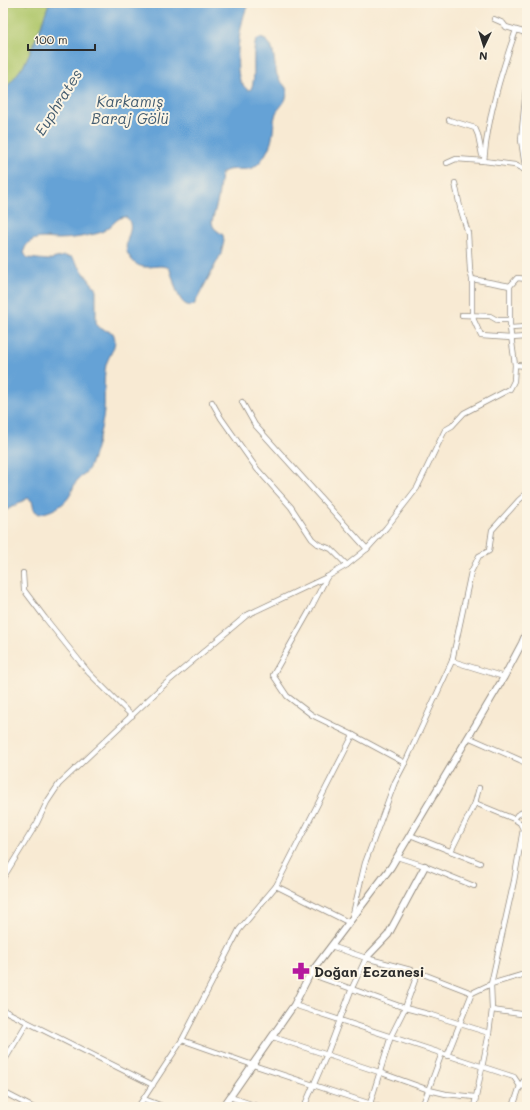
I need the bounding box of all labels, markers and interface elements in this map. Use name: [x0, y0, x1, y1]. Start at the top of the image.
scale bar: [28, 26, 95, 52]
north arrow: [464, 26, 504, 66]
text: 100 m: [34, 31, 68, 47]
text: N: [479, 49, 488, 64]
water label: Euphrates: [30, 65, 86, 139]
water label: Karkamış Baraj Gölü: [91, 91, 169, 128]
pharmacy icon: Doğan Eczanesi: [291, 961, 311, 981]
place label: Doğan Eczanesi: [314, 962, 425, 981]

